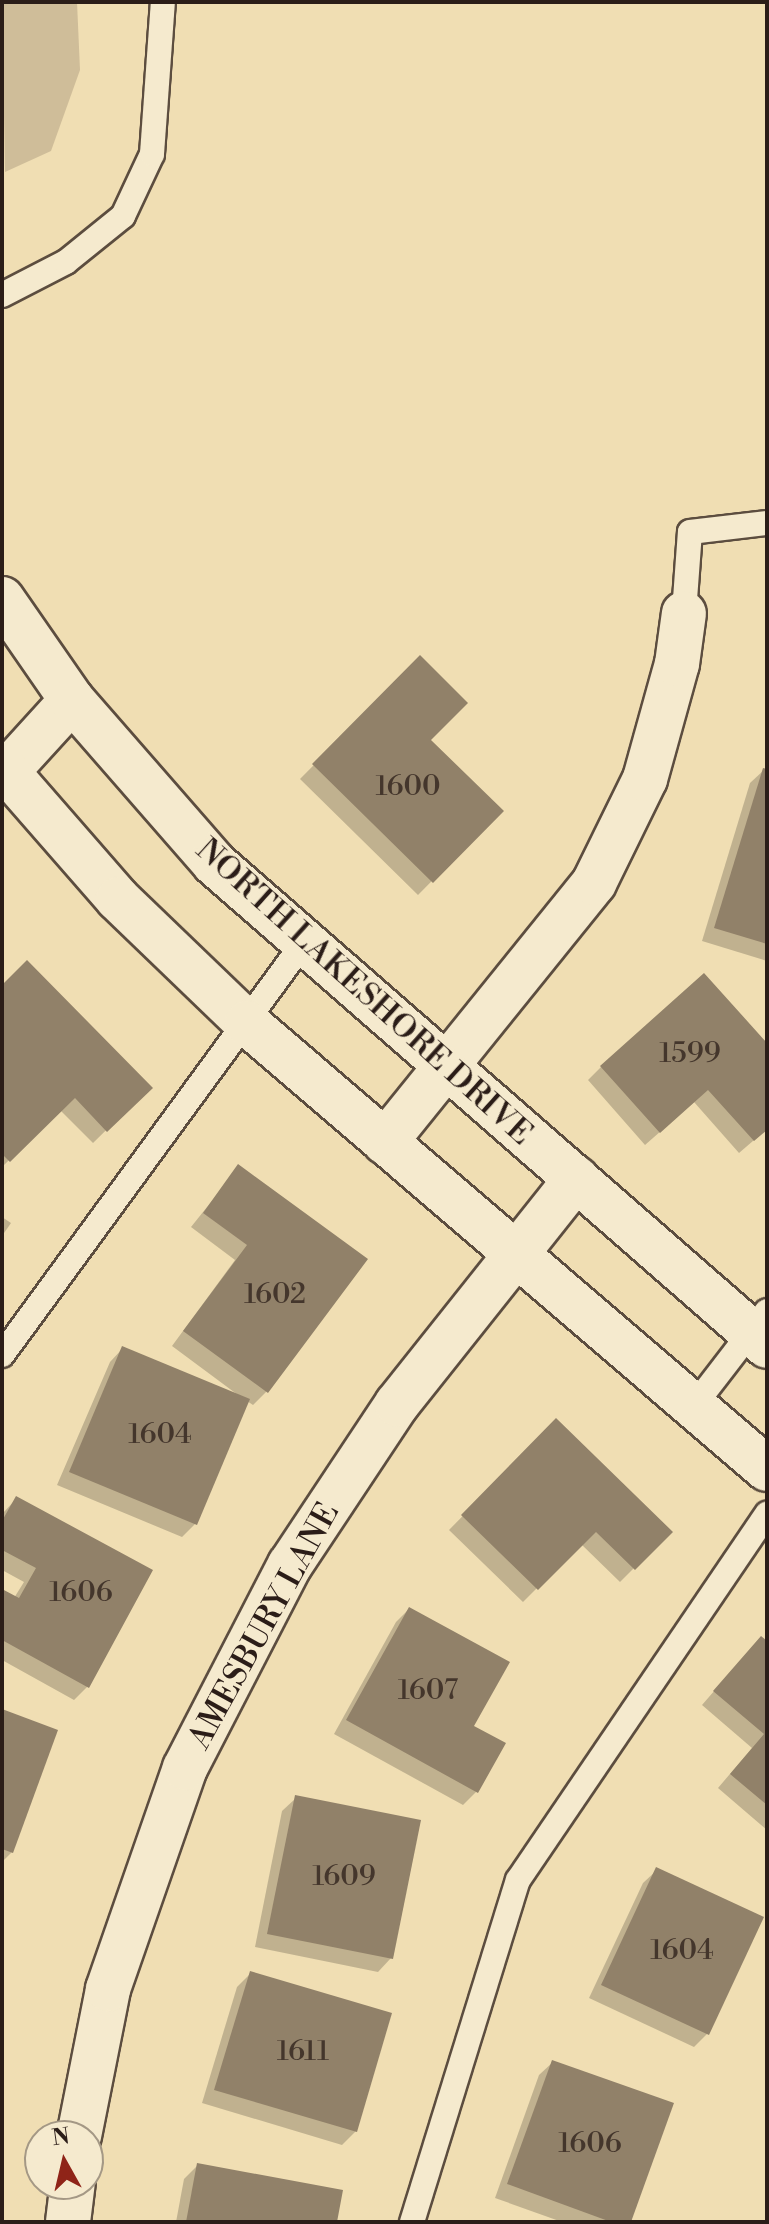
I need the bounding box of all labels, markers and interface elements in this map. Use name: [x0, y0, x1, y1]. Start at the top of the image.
house number: 1600: [375, 770, 441, 804]
street label: NORTH LAKESHORE DRIVE: [188, 831, 540, 1153]
house number: 1599: [659, 1037, 721, 1071]
house number: 1602: [244, 1278, 306, 1312]
house number: 1604: [128, 1418, 192, 1452]
street label: AMESBURY LANE: [180, 1496, 348, 1756]
house number: 1606: [49, 1576, 113, 1610]
house number: 1607: [398, 1674, 458, 1708]
house number: 1609: [312, 1860, 376, 1894]
house number: 1604: [650, 1934, 714, 1968]
house number: 1611: [277, 2035, 329, 2069]
north arrow: [24, 2120, 104, 2200]
text: N: [50, 2123, 71, 2152]
house number: 1606: [558, 2127, 622, 2161]

